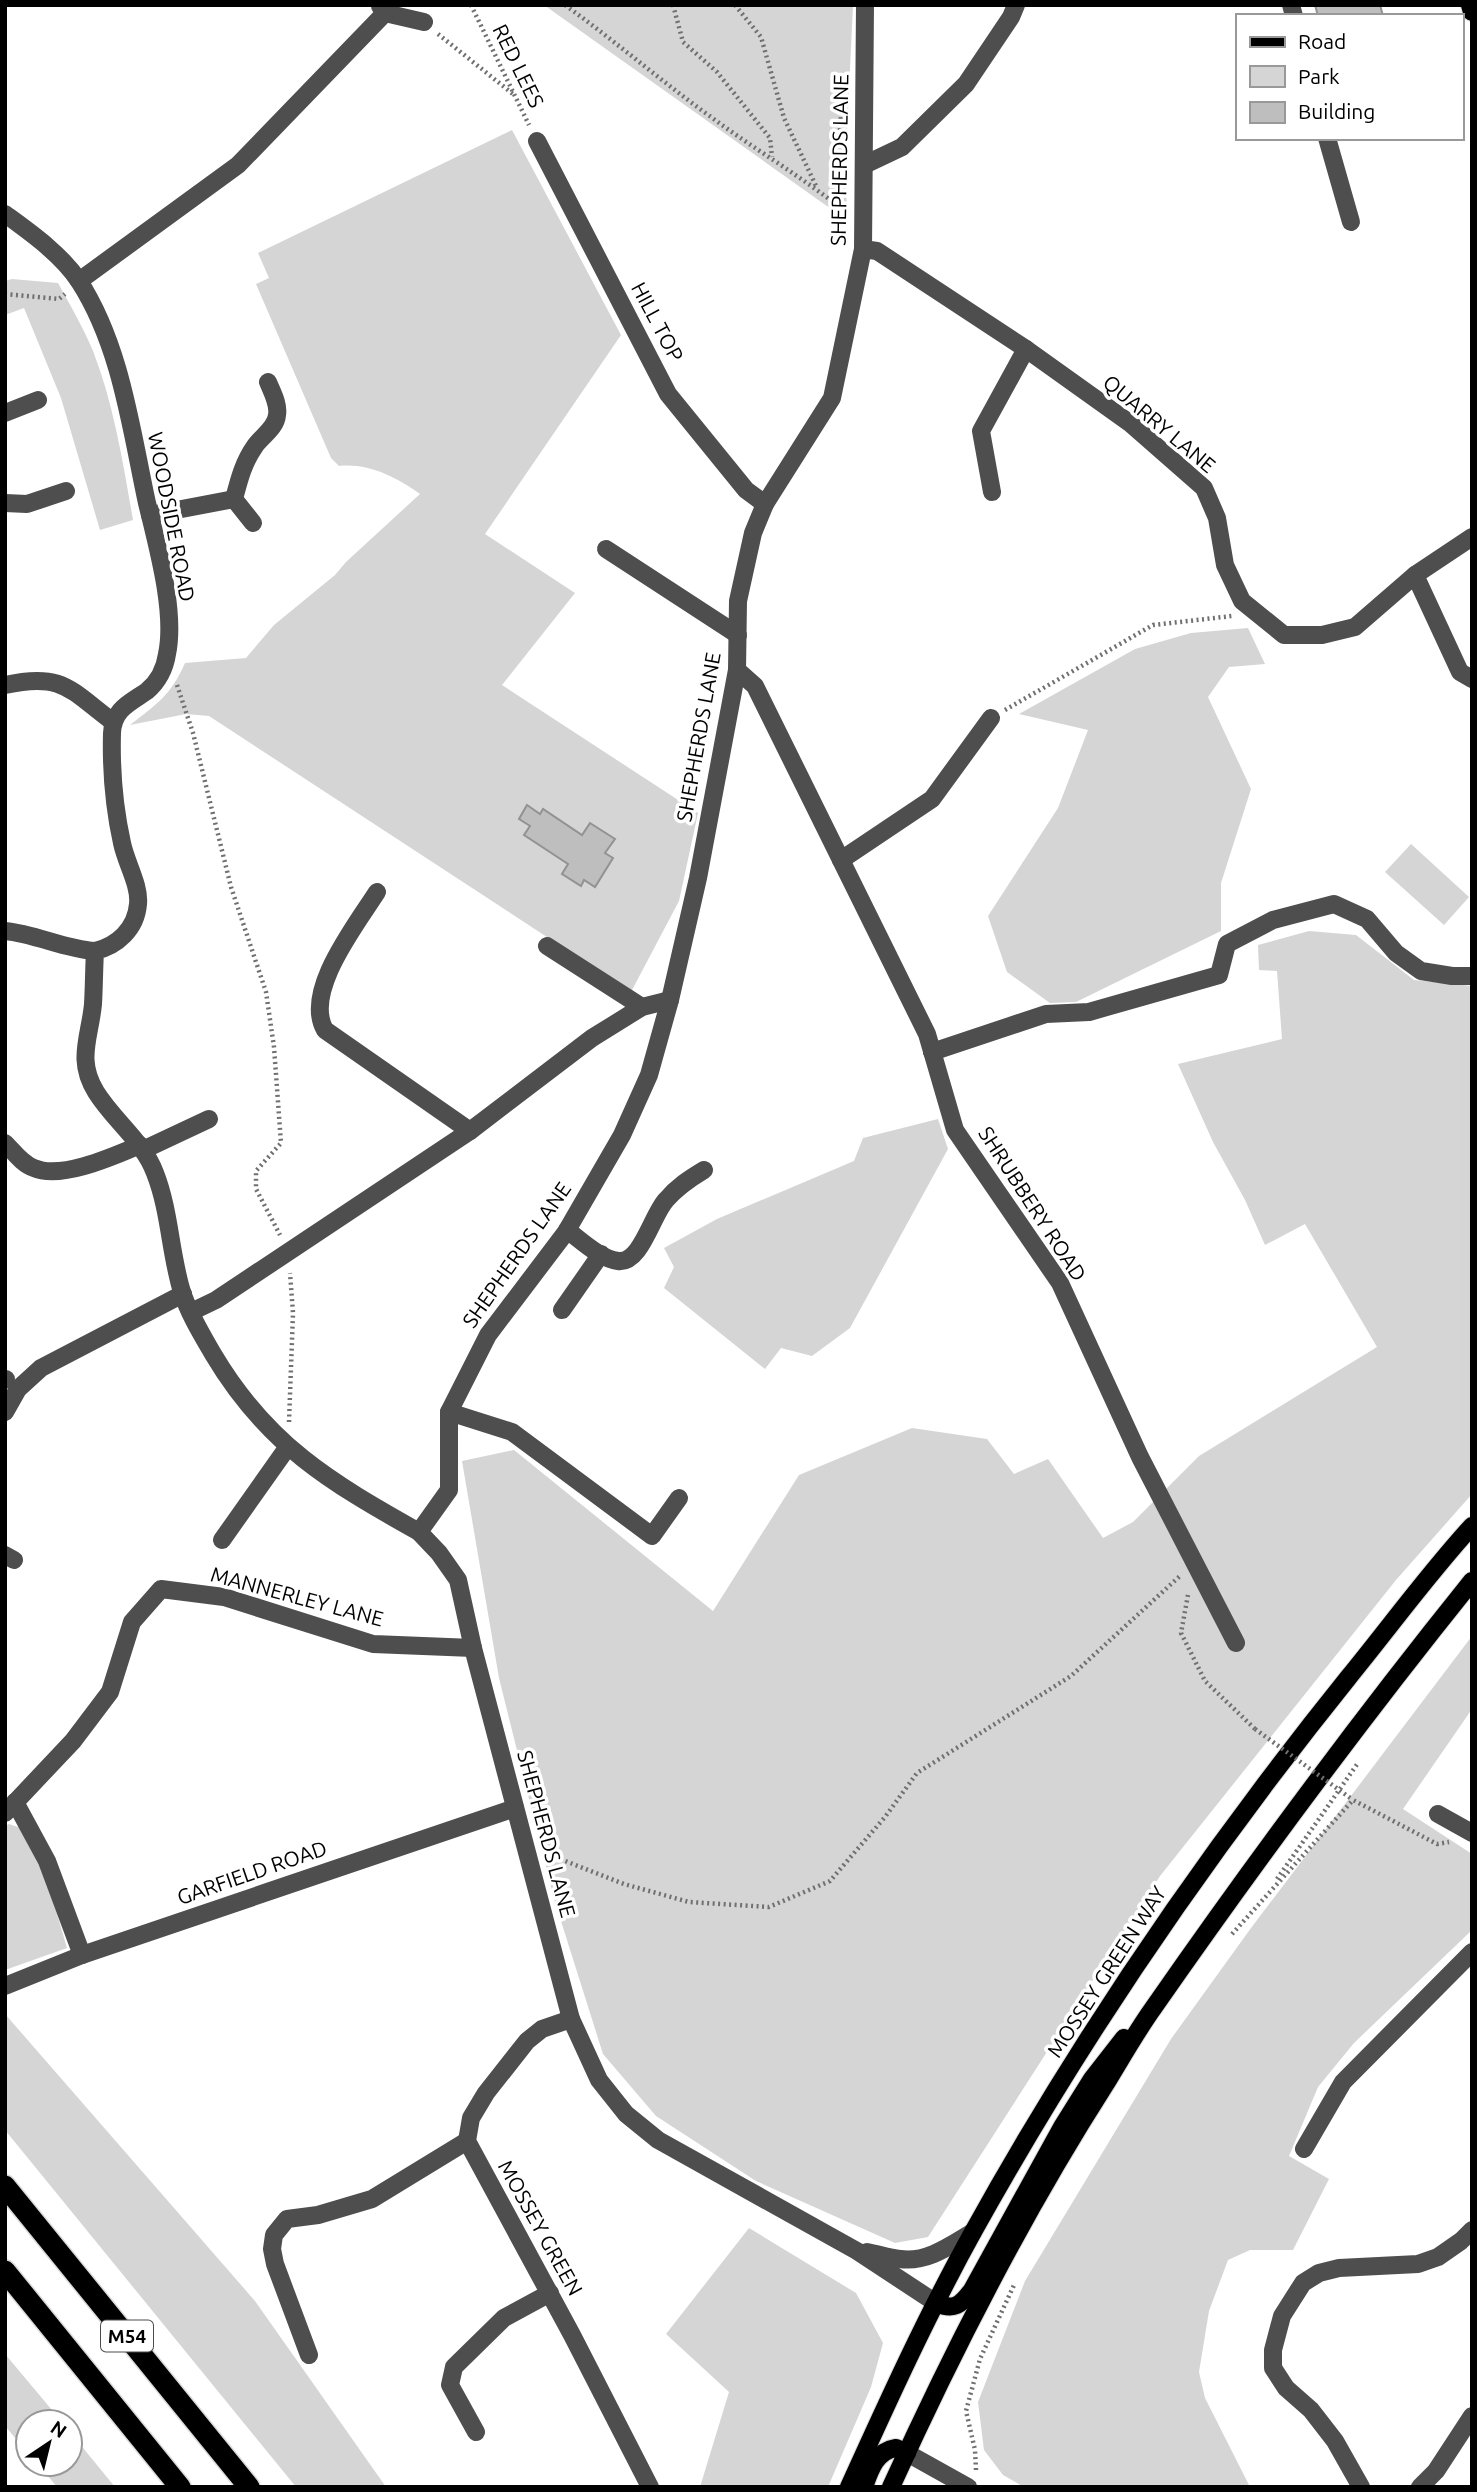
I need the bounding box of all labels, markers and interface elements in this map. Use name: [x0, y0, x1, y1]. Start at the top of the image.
legend: [1236, 14, 1463, 140]
street label: RED LEES: [488, 20, 549, 111]
text: Road: [1298, 29, 1346, 53]
text: Park: [1298, 64, 1340, 88]
street label: SHEPHERDS LANE: [826, 74, 852, 246]
text: Building: [1298, 99, 1375, 123]
street label: HILL TOP: [627, 278, 689, 365]
street label: QUARRY LANE: [1099, 369, 1221, 477]
street label: WOODSIDE ROAD: [144, 430, 200, 604]
street label: SHEPHERDS LANE: [671, 650, 725, 824]
street label: SHRUBBERY ROAD: [974, 1122, 1092, 1285]
street label: SHEPHERDS LANE: [457, 1177, 575, 1332]
street label: MANNERLEY LANE: [208, 1561, 386, 1631]
street label: SHEPHERDS LANE: [513, 1748, 581, 1920]
street label: GARFIELD ROAD: [174, 1835, 330, 1909]
street label: MOSSEY GREEN WAY: [1042, 1881, 1170, 2062]
street label: MOSSEY GREEN: [494, 2156, 588, 2299]
road number: M54: [101, 2320, 153, 2352]
north arrow: [14, 2408, 84, 2478]
text: N: [47, 2416, 71, 2442]

